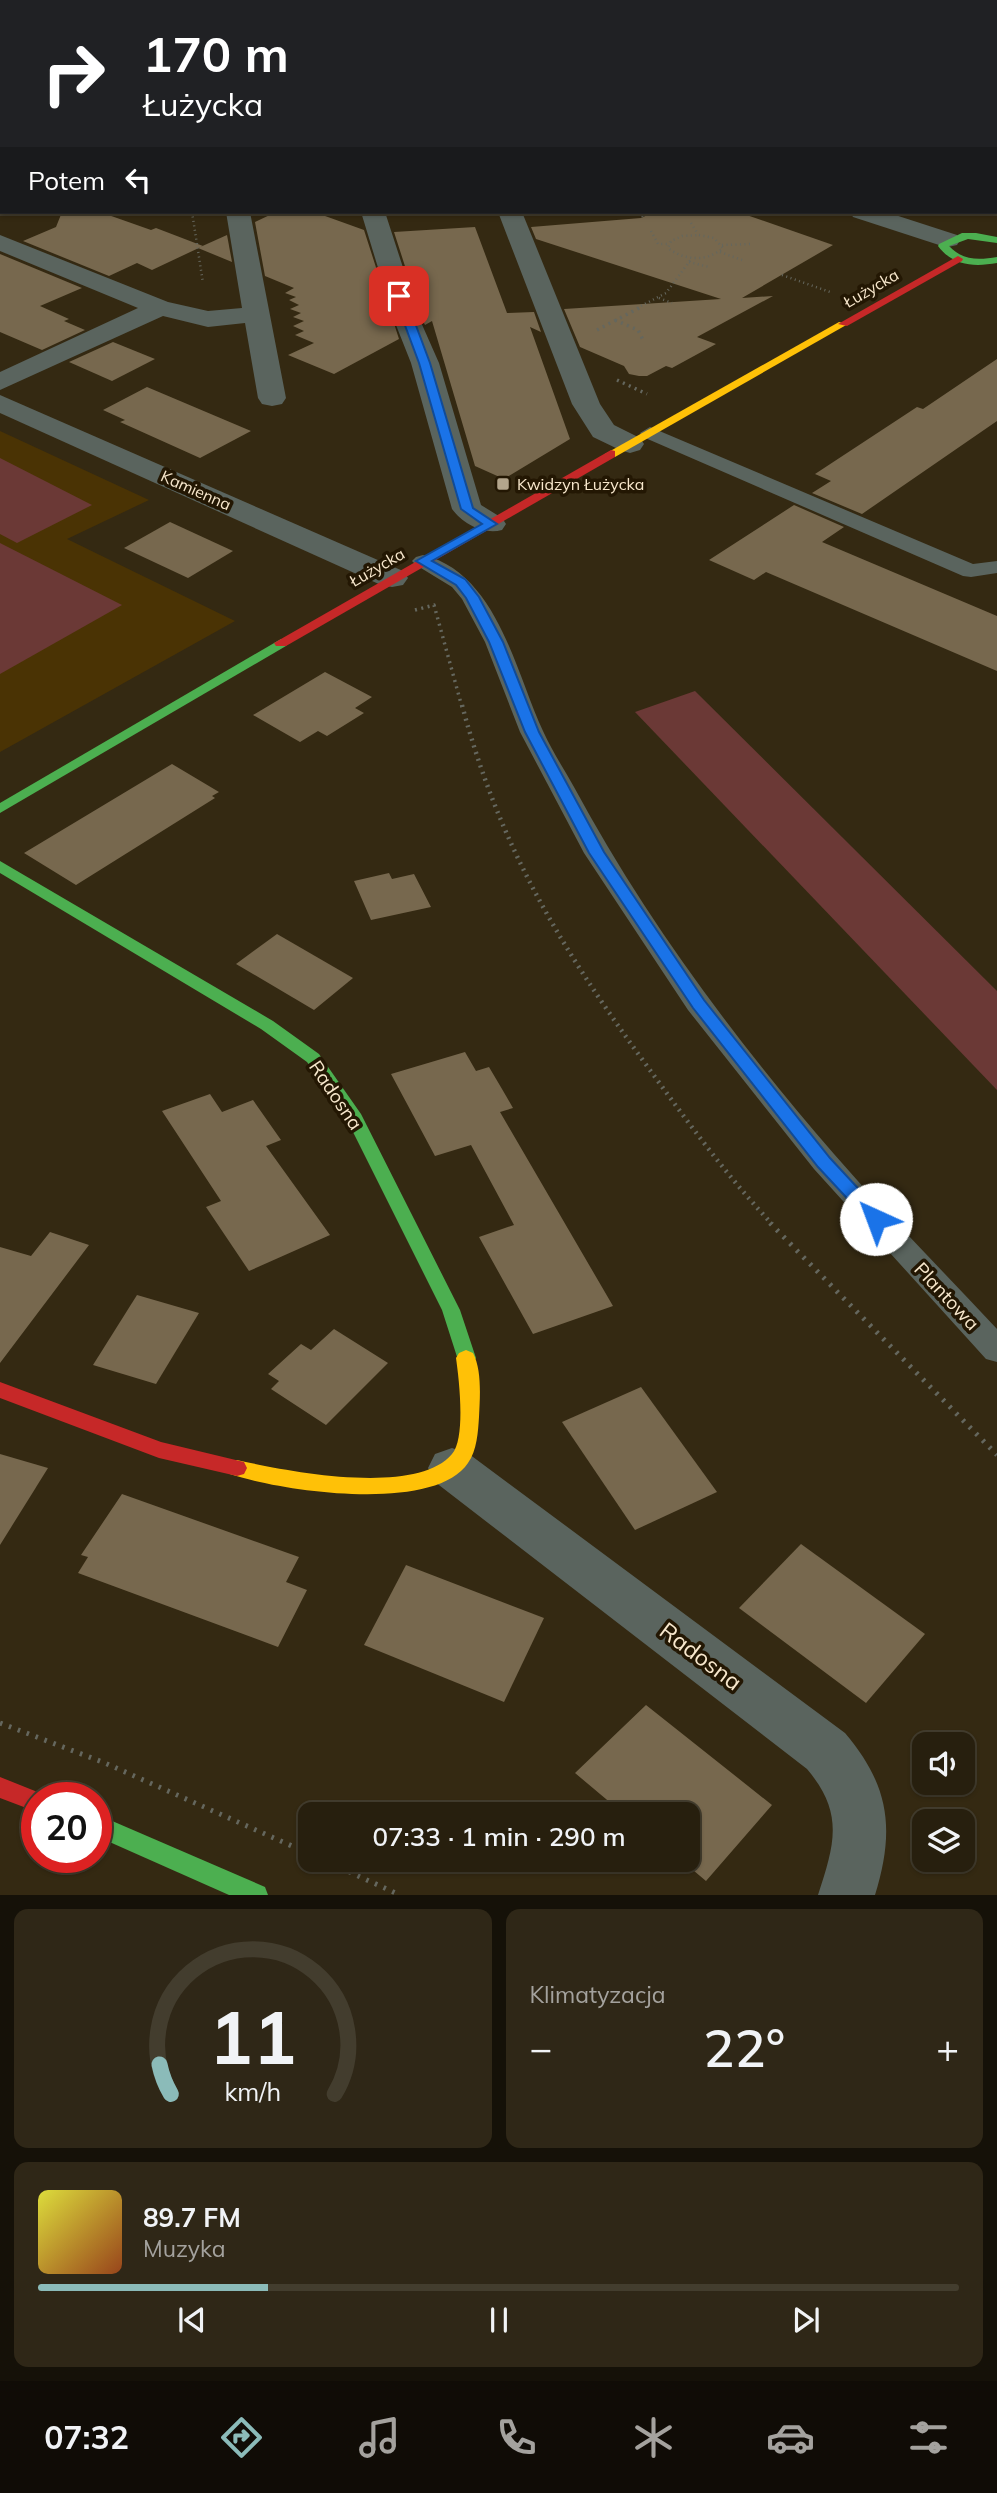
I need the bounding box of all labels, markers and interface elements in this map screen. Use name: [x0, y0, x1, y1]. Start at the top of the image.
text: 170 m: [143, 23, 289, 84]
icon: right: [28, 28, 119, 119]
text: Łużycka: [143, 84, 263, 124]
icon: left: [119, 161, 157, 199]
text: Potem: [28, 164, 105, 197]
street label: Łużycka: [839, 264, 902, 312]
pin: [369, 266, 429, 326]
icon: arrive: [380, 277, 418, 315]
street label: Kamienna: [158, 466, 234, 514]
place label: Kwidzyn Łużycka: [517, 474, 644, 494]
marker: Kwidzyn Łużycka: [495, 476, 511, 492]
street label: Łużycka: [345, 543, 408, 591]
street label: Radosna: [304, 1056, 368, 1134]
position arrow: [839, 1182, 913, 1256]
street label: Plantowa: [909, 1257, 985, 1335]
street label: Radosna: [654, 1616, 748, 1696]
map controls: [912, 1732, 975, 1872]
button: sound: [912, 1732, 975, 1795]
speed limit sign: 20: [21, 1782, 112, 1873]
button: layers: [912, 1809, 975, 1872]
text: 07:33 · 1 min · 290 m: [372, 1820, 626, 1853]
text: Klimatyzacja: [530, 1980, 666, 2009]
text: 11: [209, 1992, 296, 2083]
text: 22°: [703, 2015, 785, 2080]
text: −: [530, 2024, 552, 2072]
text: +: [936, 2024, 959, 2072]
text: km/h: [224, 2076, 281, 2107]
text: 89.7 FM: [143, 2201, 241, 2234]
text: Muzyka: [143, 2234, 226, 2263]
icon: previous: [173, 2301, 211, 2339]
icon: pause: [480, 2301, 518, 2339]
icon: next: [787, 2301, 825, 2339]
icon: directions: [217, 2413, 266, 2462]
icon: music: [355, 2413, 404, 2462]
icon: phone: [492, 2413, 541, 2462]
icon: climate: [629, 2413, 678, 2462]
icon: car: [766, 2413, 815, 2462]
icon: filters: [904, 2413, 953, 2462]
text: 07:32: [44, 2417, 129, 2457]

